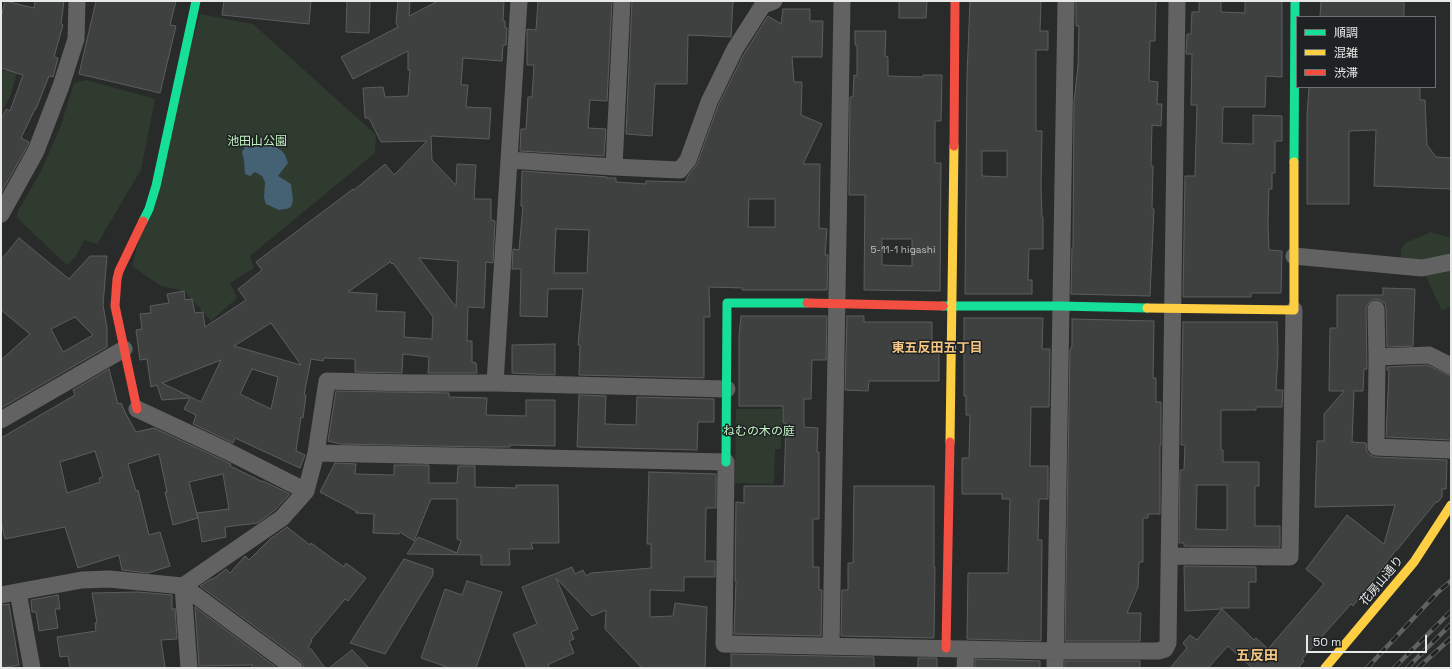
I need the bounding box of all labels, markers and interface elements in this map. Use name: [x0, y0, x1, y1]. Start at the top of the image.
legend: [1296, 16, 1436, 88]
text: 順調: [1334, 25, 1358, 41]
text: 混雑: [1334, 45, 1358, 61]
text: 渋滞: [1334, 65, 1358, 81]
park label: 池田山公園: [227, 135, 287, 149]
house number: 5-11-1 higashi: [871, 244, 935, 256]
district label: 東五反田五丁目: [892, 340, 982, 356]
park label: ねむの木の庭: [723, 425, 795, 439]
street label: 花房山通り: [1357, 553, 1407, 609]
scale bar: [1308, 627, 1429, 653]
text: 50 m: [1313, 634, 1341, 650]
district label: 五反田: [1236, 648, 1278, 664]

